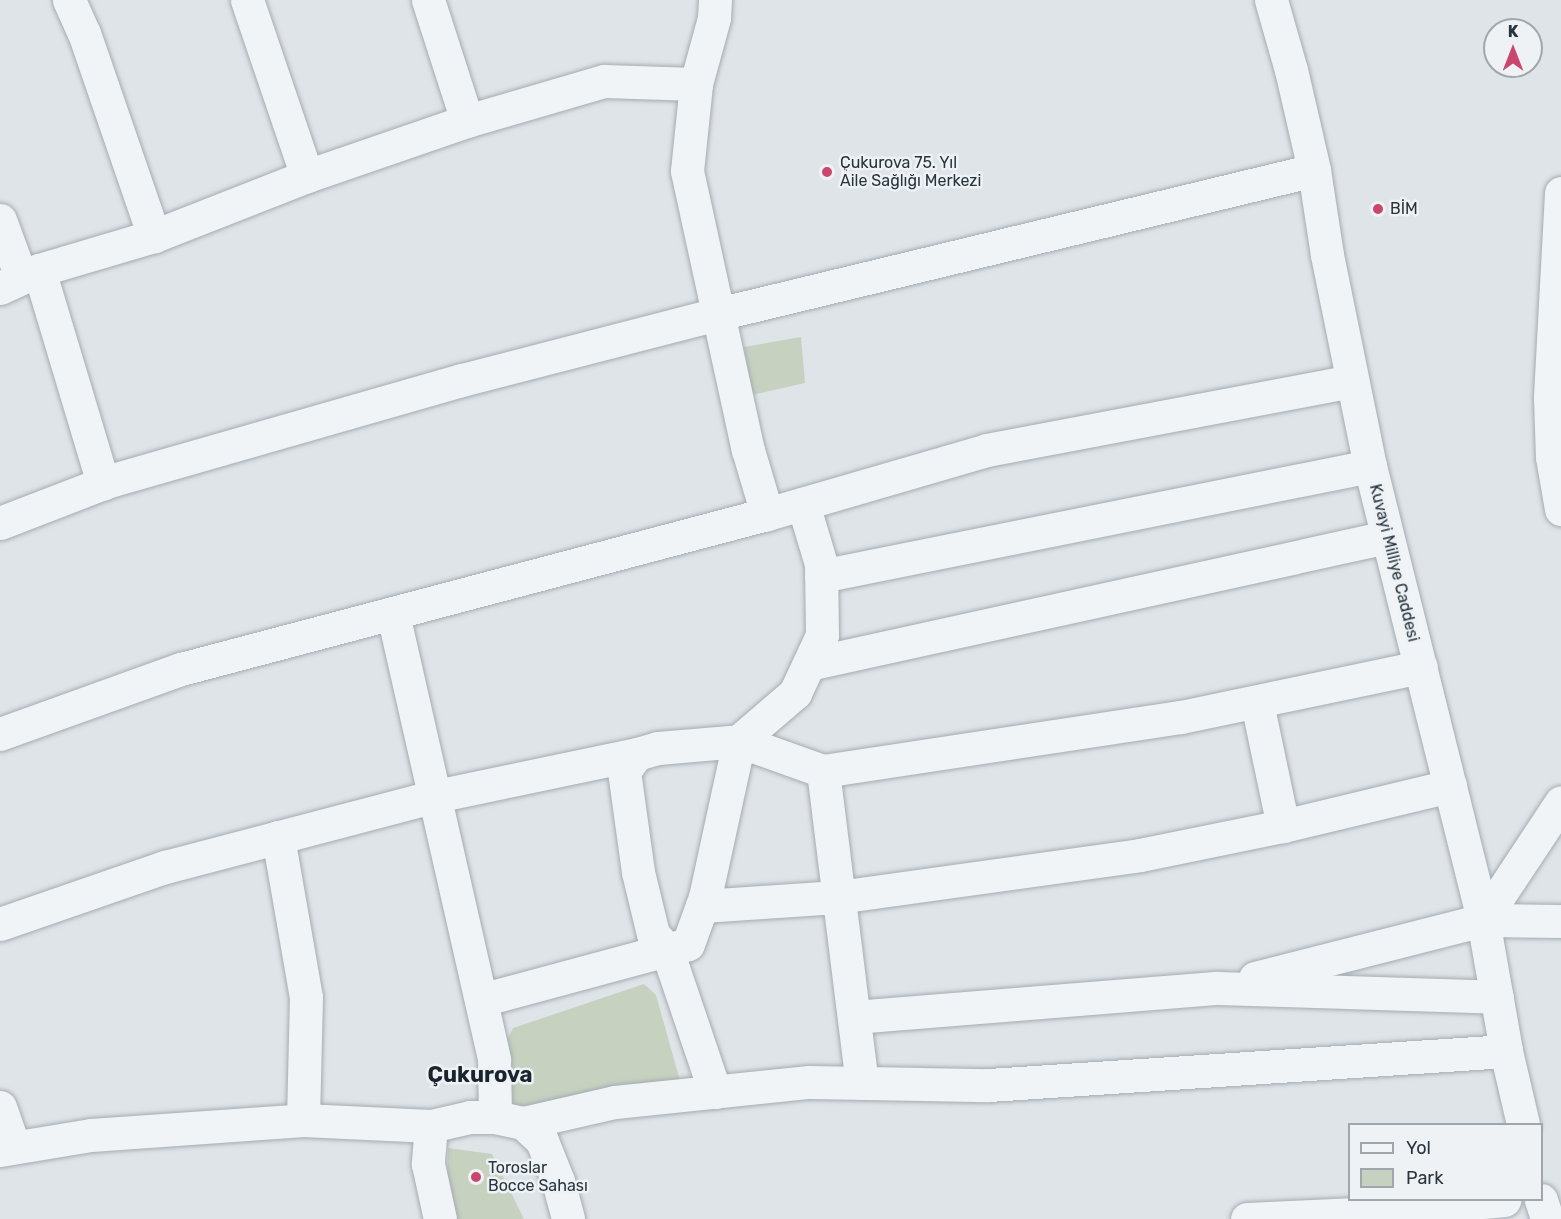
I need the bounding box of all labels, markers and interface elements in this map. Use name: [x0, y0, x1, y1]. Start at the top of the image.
north arrow: [1483, 18, 1543, 78]
text: K: [1508, 22, 1518, 41]
place label: Çukurova 75. Yıl Aile Sağlığı Merkezi: [840, 153, 981, 191]
marker: Çukurova 75. Yıl Aile Sağlığı Merkezi: [818, 163, 836, 181]
place label: BİM: [1390, 199, 1418, 219]
marker: BİM: [1371, 202, 1385, 216]
street label: Kuvayi Milliye Caddesi: [1365, 482, 1423, 644]
district label: Çukurova: [428, 1062, 532, 1088]
legend: [1348, 1123, 1543, 1201]
text: Yol: [1406, 1137, 1431, 1159]
place label: Toroslar Bocce Sahası: [488, 1158, 588, 1196]
text: Park: [1406, 1167, 1443, 1189]
marker: Toroslar Bocce Sahası: [469, 1170, 483, 1184]

